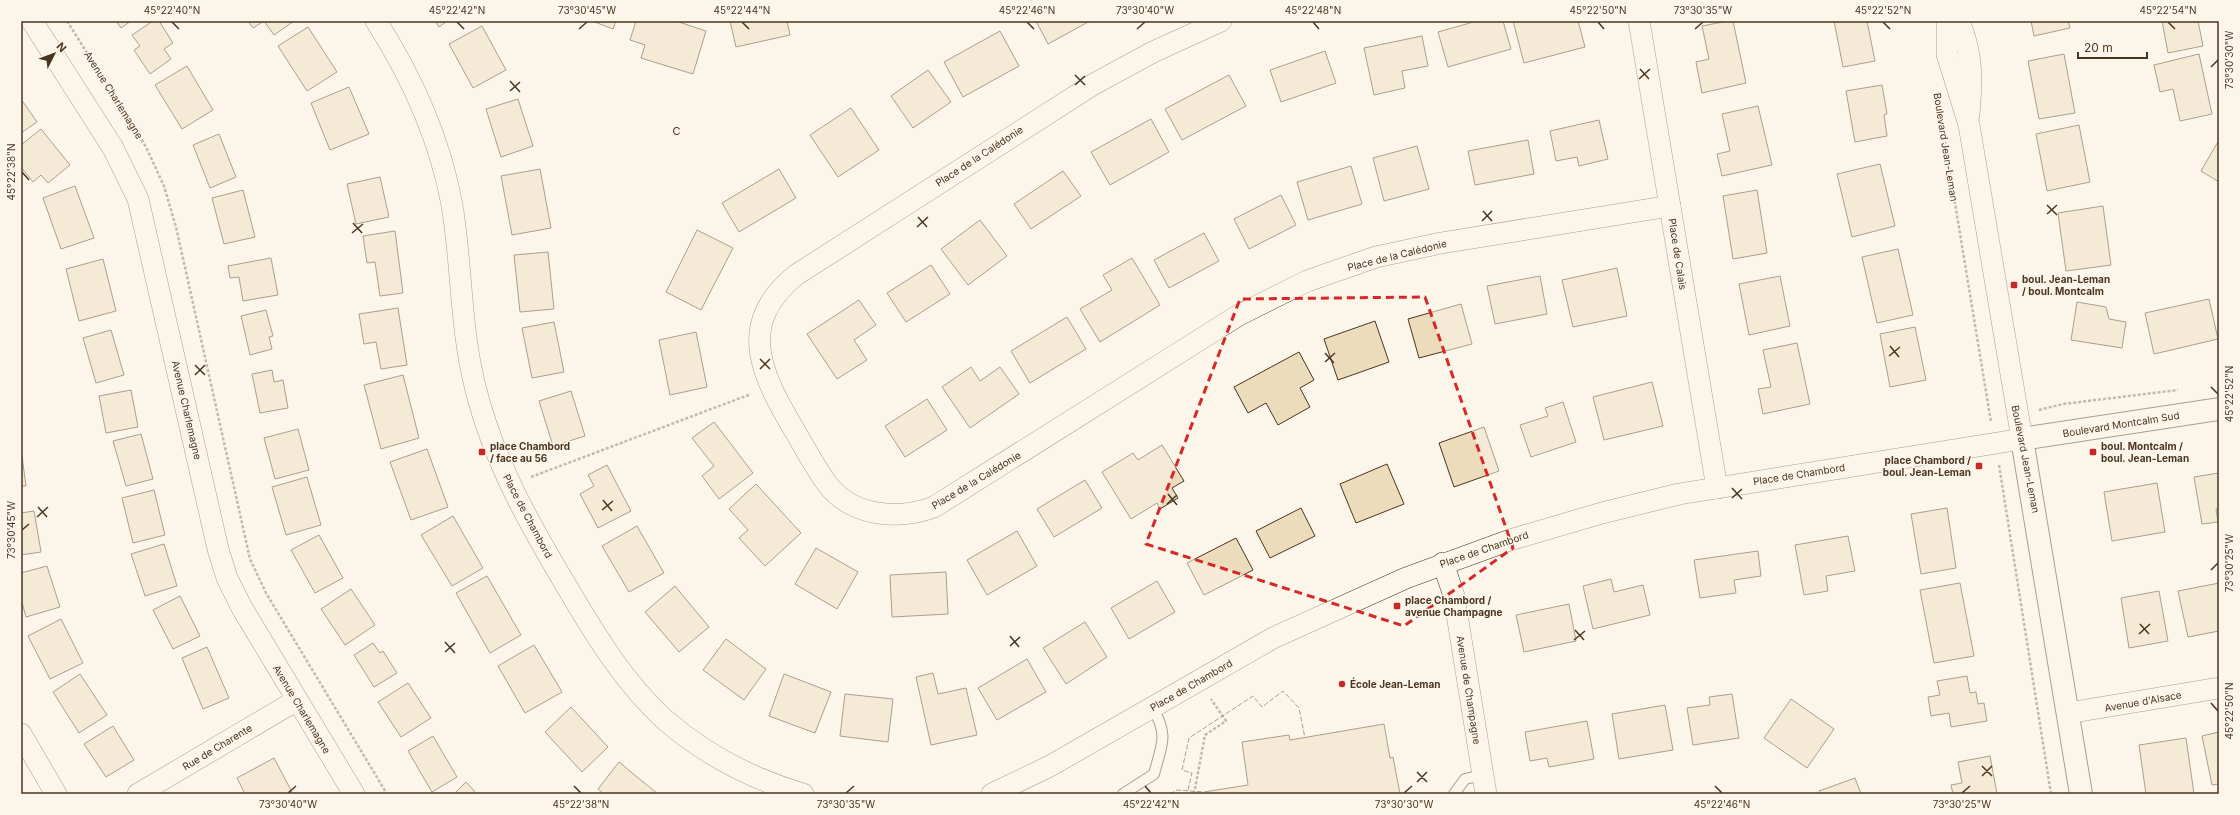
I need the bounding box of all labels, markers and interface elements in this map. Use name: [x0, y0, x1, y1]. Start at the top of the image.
text: 45°22'40"N: [144, 4, 200, 16]
text: 45°22'42"N: [429, 4, 485, 16]
text: 73°30'45"W: [558, 4, 616, 16]
text: 45°22'44"N: [714, 4, 770, 16]
text: 45°22'46"N: [999, 4, 1055, 16]
text: 73°30'40"W: [1116, 4, 1174, 16]
text: 45°22'48"N: [1285, 4, 1341, 16]
text: 45°22'50"N: [1570, 4, 1626, 16]
text: 73°30'35"W: [1674, 4, 1732, 16]
text: 45°22'52"N: [1855, 4, 1911, 16]
text: 45°22'54"N: [2139, 4, 2197, 16]
text: 73°30'30"W: [2223, 31, 2235, 89]
north arrow: [34, 34, 74, 74]
scale bar: [2078, 34, 2147, 60]
text: N: [53, 40, 69, 55]
text: 20 m: [2084, 40, 2113, 55]
street label: Avenue Charlemagne: [82, 49, 146, 141]
street label: Boulevard Jean-Leman: [1931, 92, 1961, 202]
street label: Place de la Calédonie: [933, 123, 1025, 189]
district label: C: [672, 124, 682, 138]
text: 45°22'38"N: [5, 144, 17, 200]
street label: Place de Calais: [1666, 217, 1690, 291]
street label: Place de la Calédonie: [1346, 237, 1448, 273]
place label: boul. Jean-Leman / boul. Montcalm: [2022, 273, 2110, 297]
marker: boul. Jean-Leman / boul. Montcalm: [2009, 280, 2019, 290]
street label: Avenue Charlemagne: [170, 359, 204, 461]
text: 45°22'52"N: [2223, 366, 2235, 422]
street label: Boulevard Jean-Leman: [2010, 404, 2042, 514]
street label: Boulevard Montcalm Sud: [2062, 409, 2180, 439]
place label: place Chambord / face au 56: [490, 440, 570, 464]
place label: boul. Montcalm / boul. Jean-Leman: [2101, 440, 2189, 464]
marker: place Chambord / face au 56: [477, 447, 487, 457]
marker: boul. Montcalm / boul. Jean-Leman: [2088, 447, 2098, 457]
street label: Place de la Calédonie: [929, 449, 1023, 511]
place label: place Chambord / boul. Jean-Leman: [1883, 454, 1971, 478]
street label: Place de Chambord: [1752, 461, 1846, 487]
marker: place Chambord / boul. Jean-Leman: [1974, 461, 1984, 471]
street label: Place de Chambord: [501, 472, 555, 560]
text: 73°30'45"W: [5, 501, 17, 559]
street label: Place de Chambord: [1438, 528, 1530, 570]
text: 73°30'25"W: [2223, 534, 2235, 592]
place label: place Chambord / avenue Champagne: [1405, 594, 1502, 619]
marker: place Chambord / avenue Champagne: [1392, 601, 1402, 611]
street label: Avenue de Champagne: [1454, 635, 1484, 745]
street label: Place de Chambord: [1148, 657, 1234, 713]
street label: Avenue Charlemagne: [271, 663, 333, 756]
place label: École Jean-Leman: [1350, 677, 1441, 690]
marker: École Jean-Leman: [1337, 679, 1347, 689]
text: 45°22'50"N: [2223, 683, 2235, 739]
street label: Avenue d'Alsace: [2104, 688, 2183, 714]
street label: Rue de Charente: [180, 721, 254, 772]
text: 73°30'40"W: [259, 798, 317, 810]
text: 45°22'38"N: [553, 798, 609, 810]
text: 73°30'35"W: [817, 798, 875, 810]
text: 45°22'42"N: [1123, 798, 1179, 810]
text: 73°30'30"W: [1375, 798, 1433, 810]
text: 45°22'46"N: [1694, 798, 1750, 810]
text: 73°30'25"W: [1933, 798, 1991, 810]

